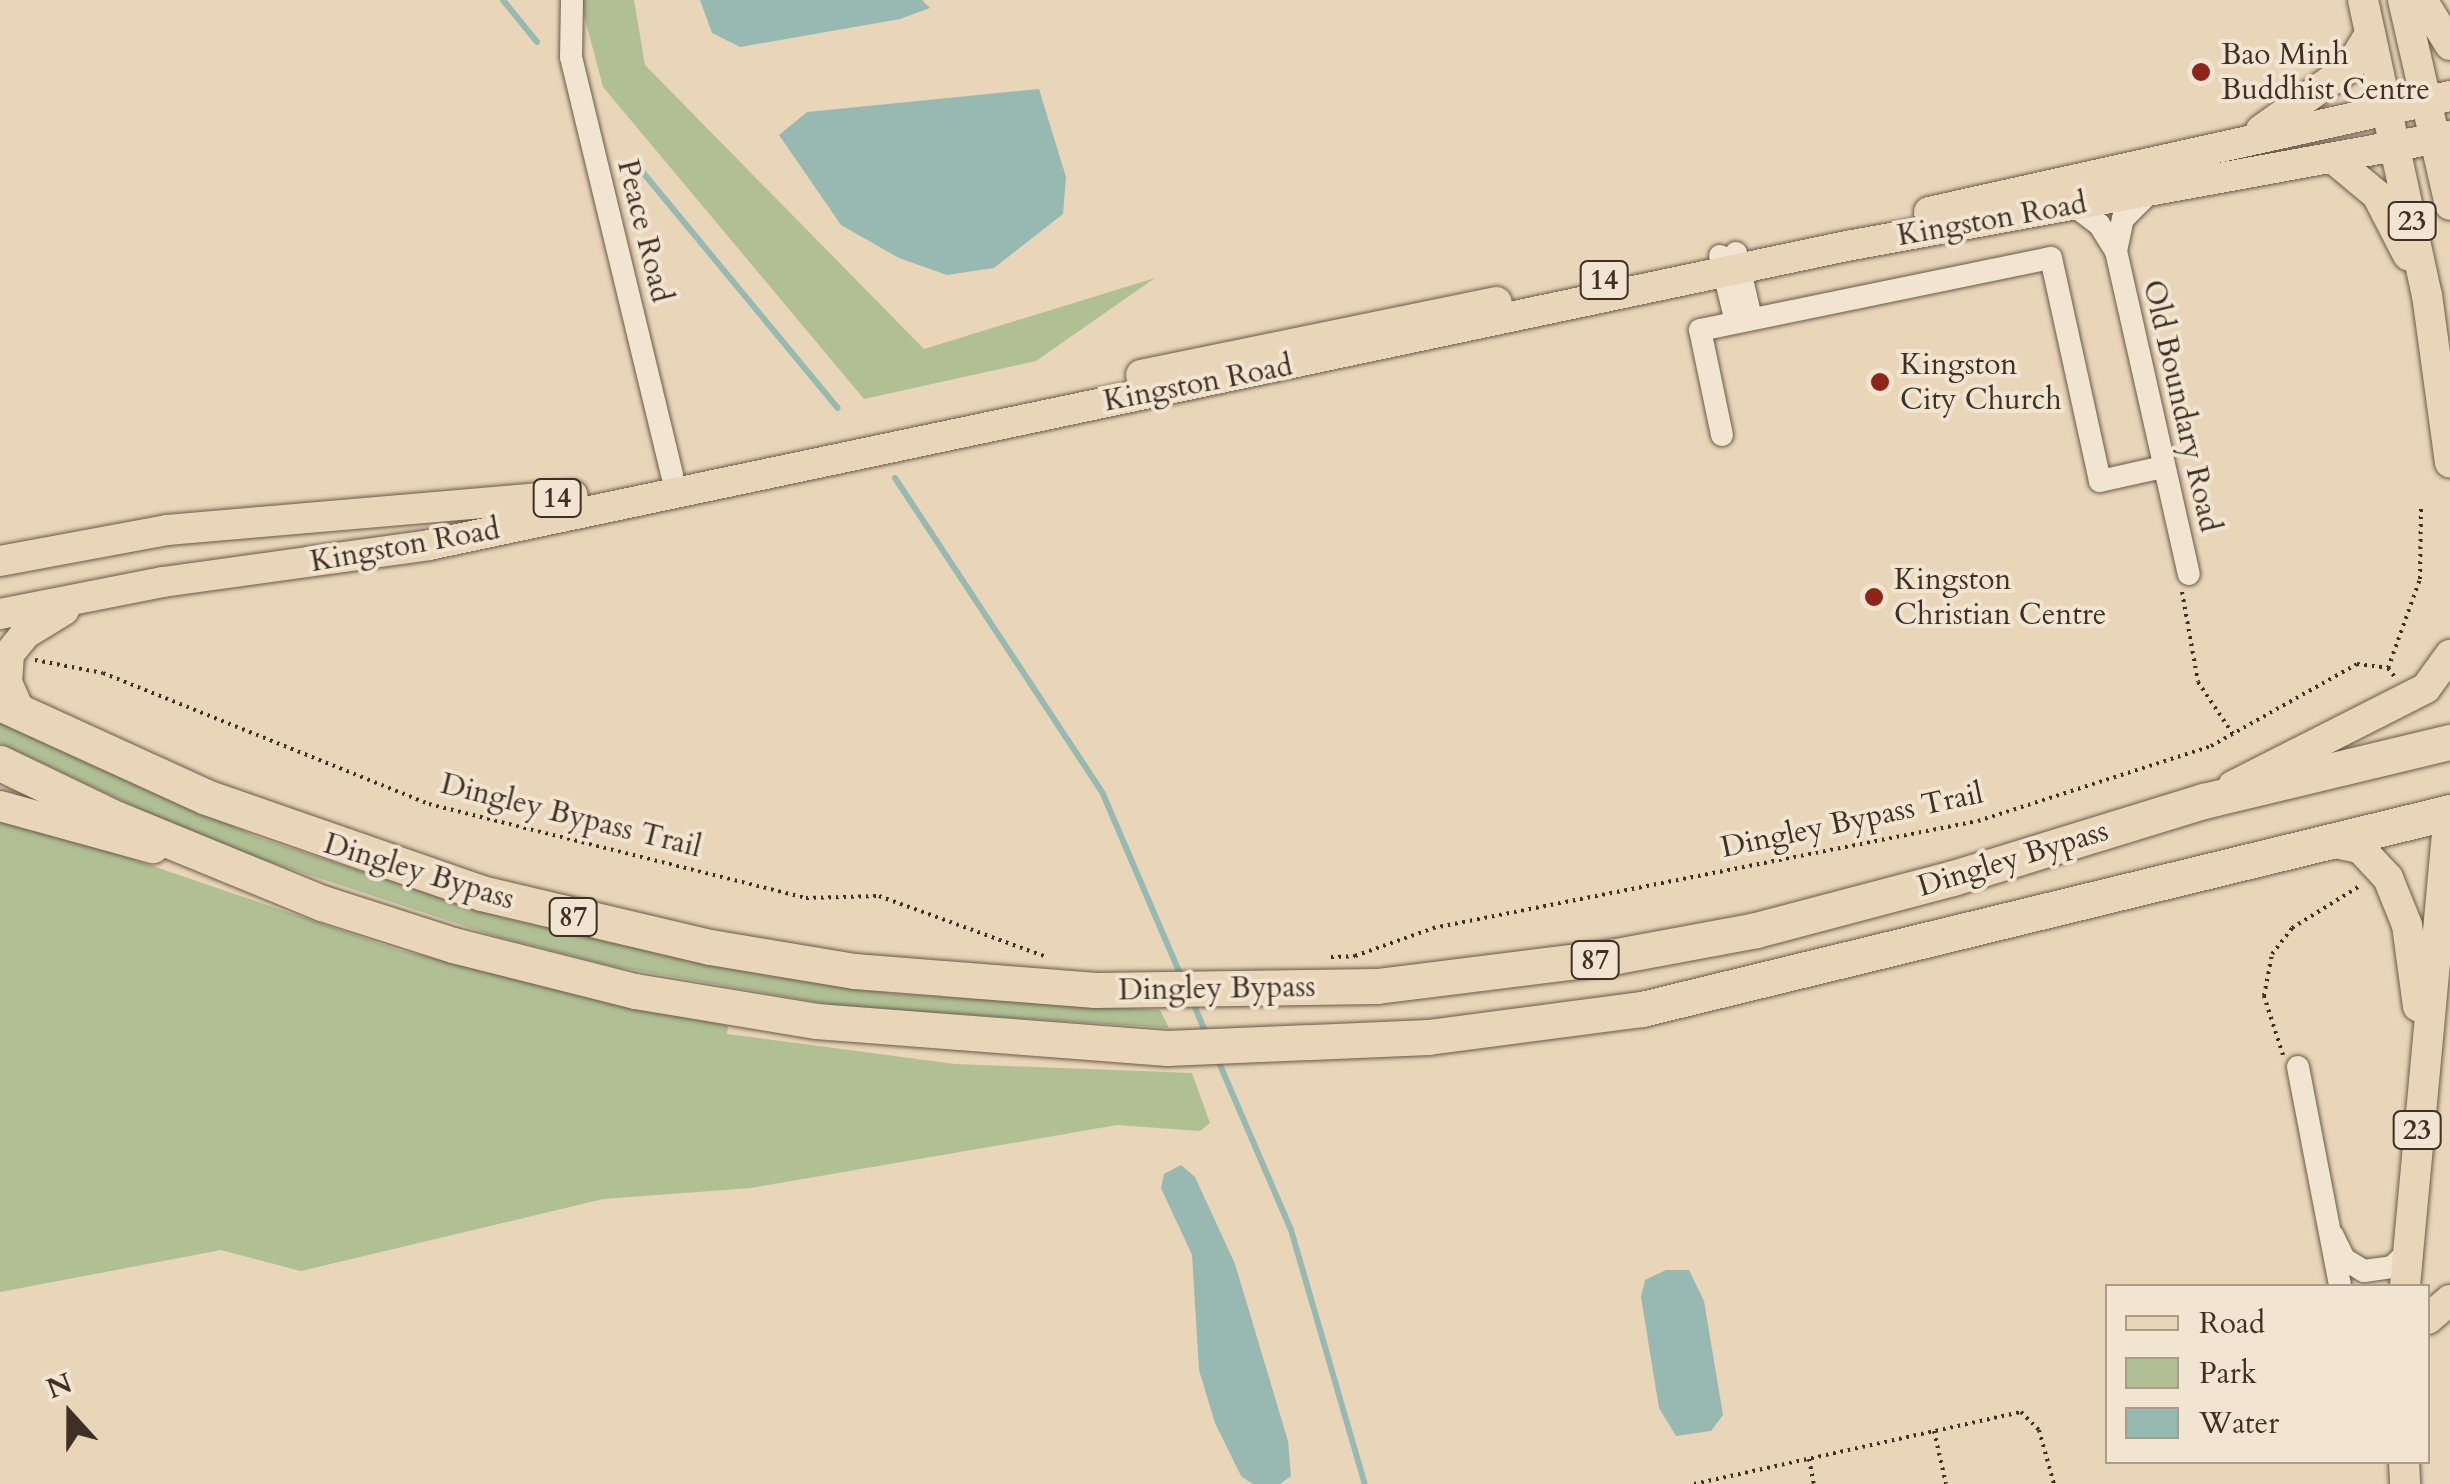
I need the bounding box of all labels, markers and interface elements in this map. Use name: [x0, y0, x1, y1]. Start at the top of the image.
place label: Bao Minh Buddhist Centre: [2221, 37, 2430, 108]
marker: Bao Minh Buddhist Centre: [2190, 61, 2212, 83]
street label: Peace Road: [609, 156, 679, 306]
street label: Kingston Road: [1895, 186, 2089, 254]
road number: 23: [2387, 198, 2437, 244]
road number: 14: [1579, 257, 1629, 303]
street label: Old Boundary Road: [2135, 277, 2227, 535]
place label: Kingston City Church: [1900, 347, 2062, 418]
street label: Kingston Road: [1101, 348, 1295, 420]
marker: Kingston City Church: [1869, 371, 1891, 393]
road number: 14: [532, 475, 582, 521]
street label: Kingston Road: [308, 512, 502, 580]
place label: Kingston Christian Centre: [1894, 562, 2106, 632]
marker: Kingston Christian Centre: [1863, 586, 1885, 608]
street label: Dingley Bypass Trail: [437, 766, 705, 866]
street label: Dingley Bypass Trail: [1718, 776, 1986, 866]
street label: Dingley Bypass: [1914, 813, 2112, 905]
street label: Dingley Bypass: [320, 826, 518, 918]
road number: 87: [548, 894, 598, 940]
road number: 87: [1570, 937, 1620, 983]
street label: Dingley Bypass: [1118, 969, 1316, 1009]
road number: 23: [2392, 1107, 2442, 1153]
legend: [2105, 1284, 2430, 1464]
text: Road: [2199, 1303, 2265, 1344]
text: Park: [2199, 1353, 2257, 1394]
north arrow: [20, 1364, 120, 1464]
text: N: [41, 1364, 77, 1408]
text: Water: [2199, 1403, 2279, 1444]

